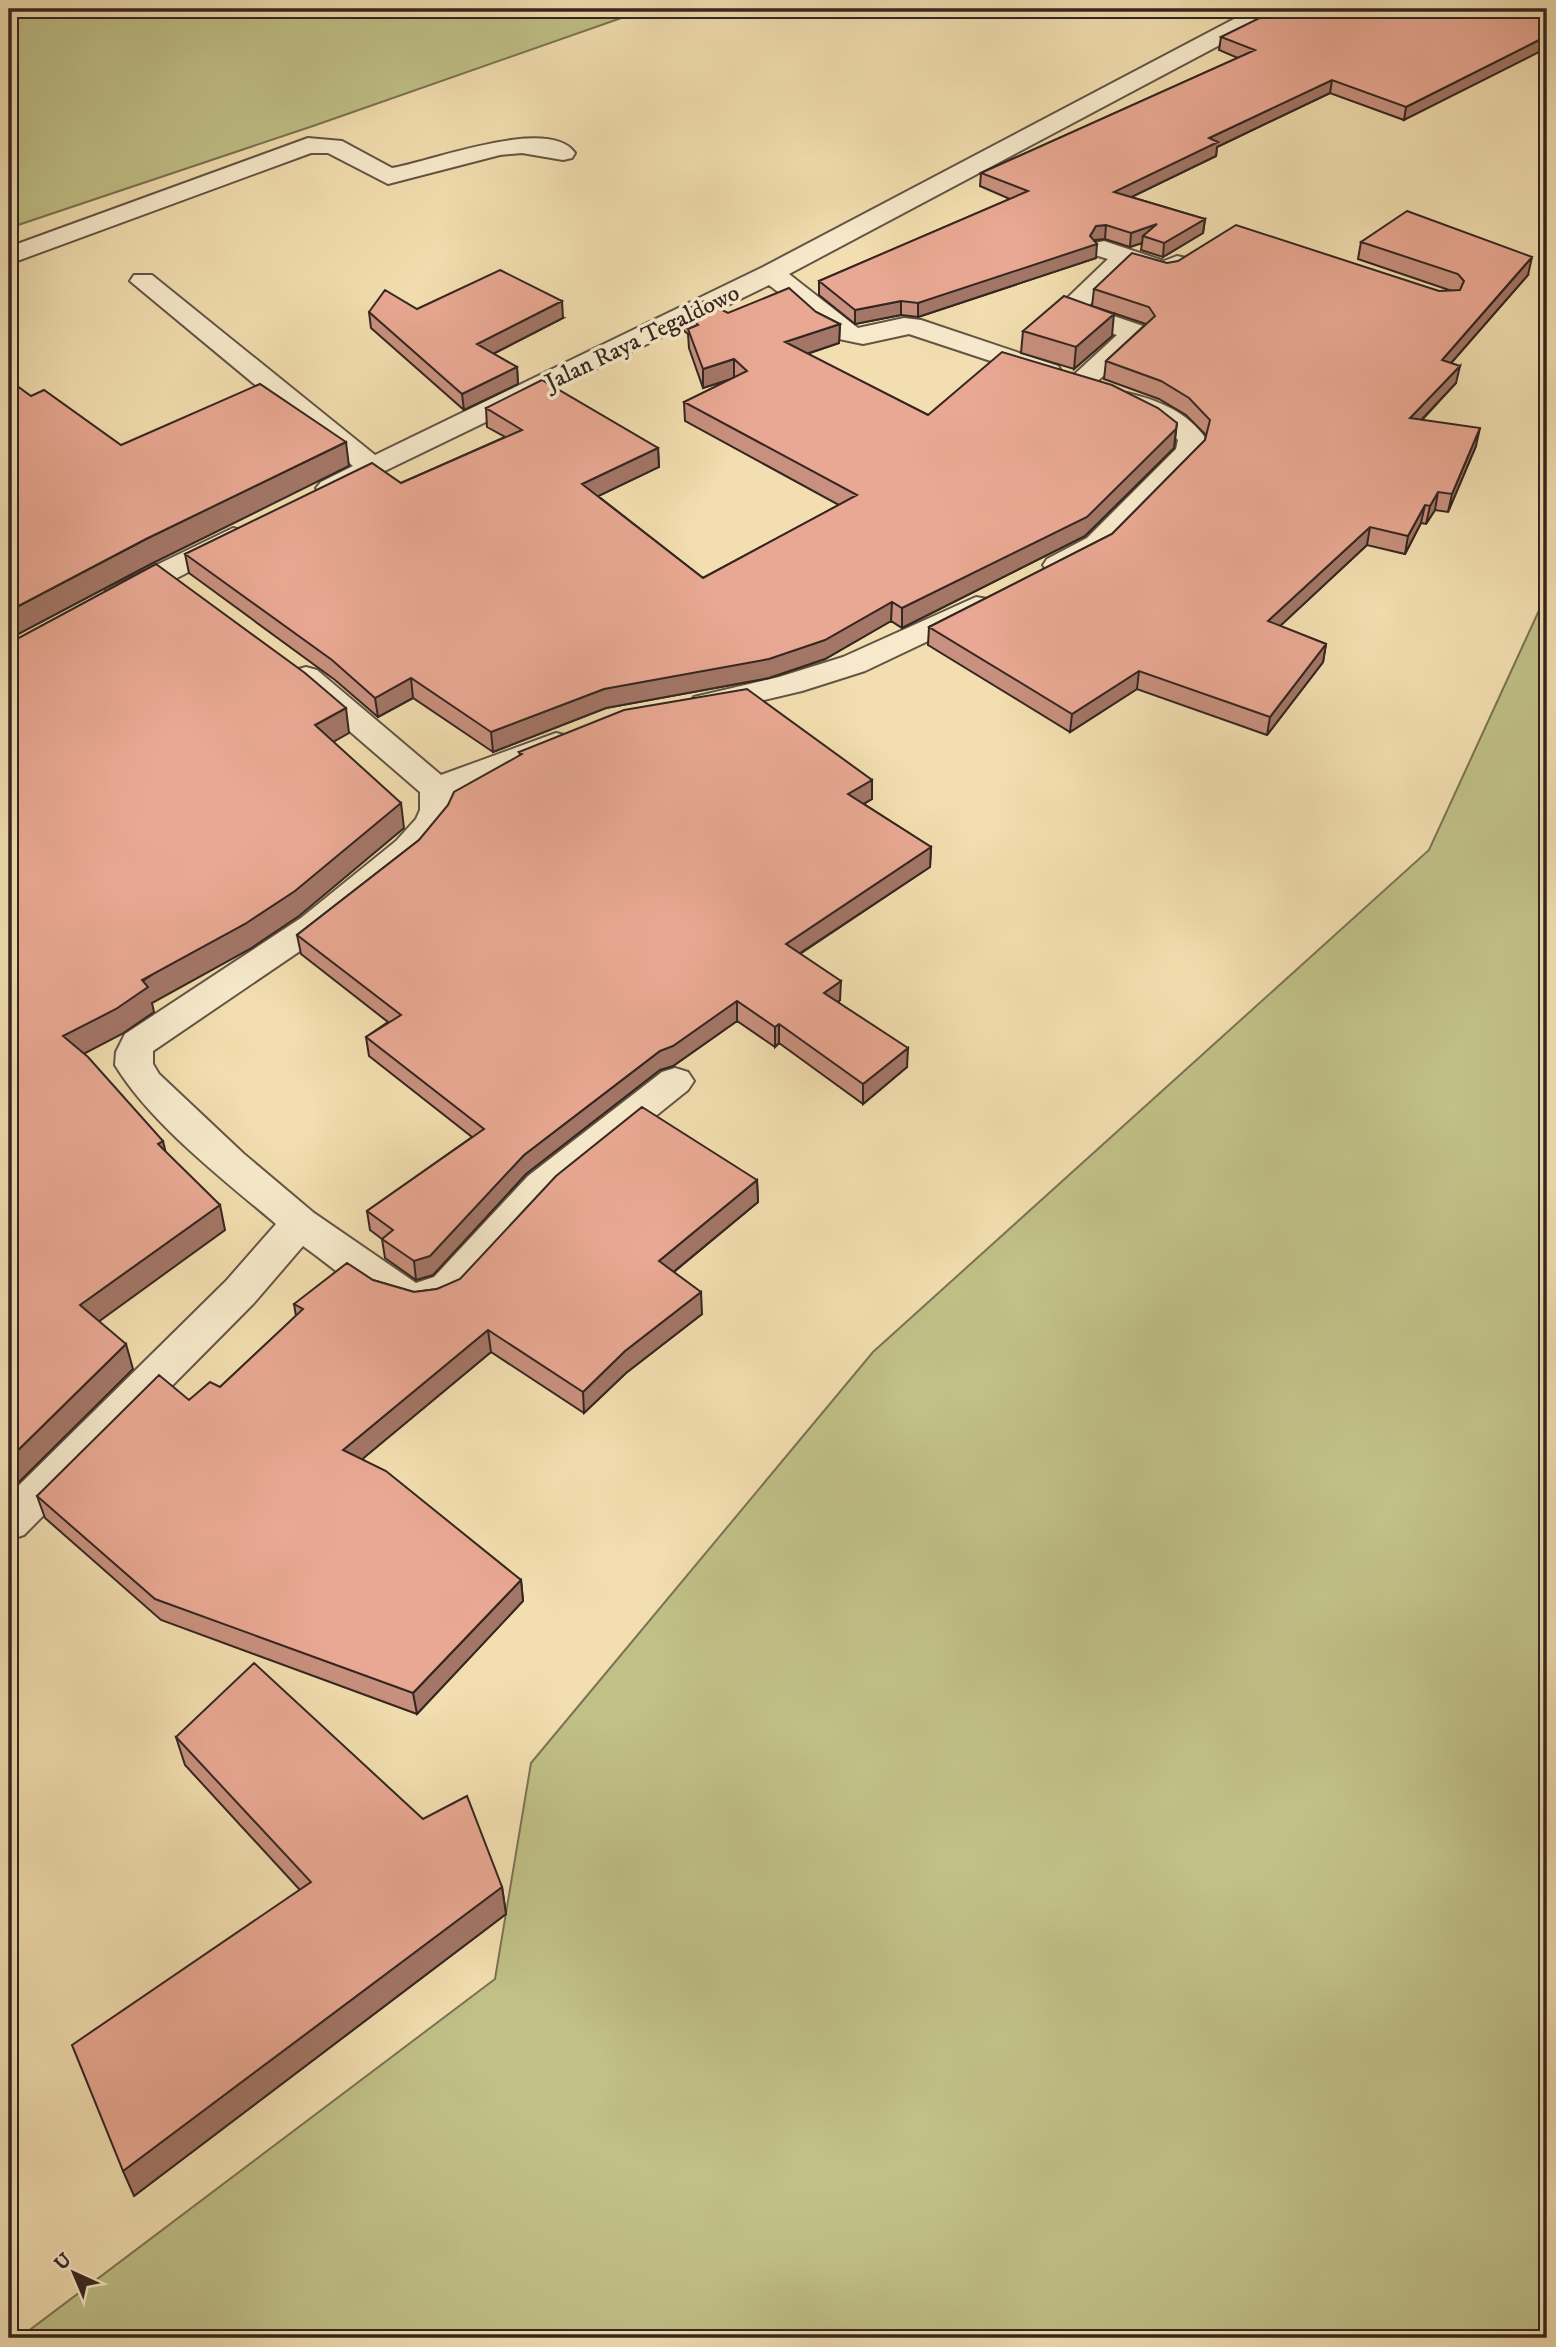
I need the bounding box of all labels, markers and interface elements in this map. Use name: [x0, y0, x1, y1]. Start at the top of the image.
street label: Jalan Raya Tegaldowo: [539, 278, 745, 399]
north arrow: [38, 2238, 108, 2308]
text: U: [50, 2248, 77, 2275]

